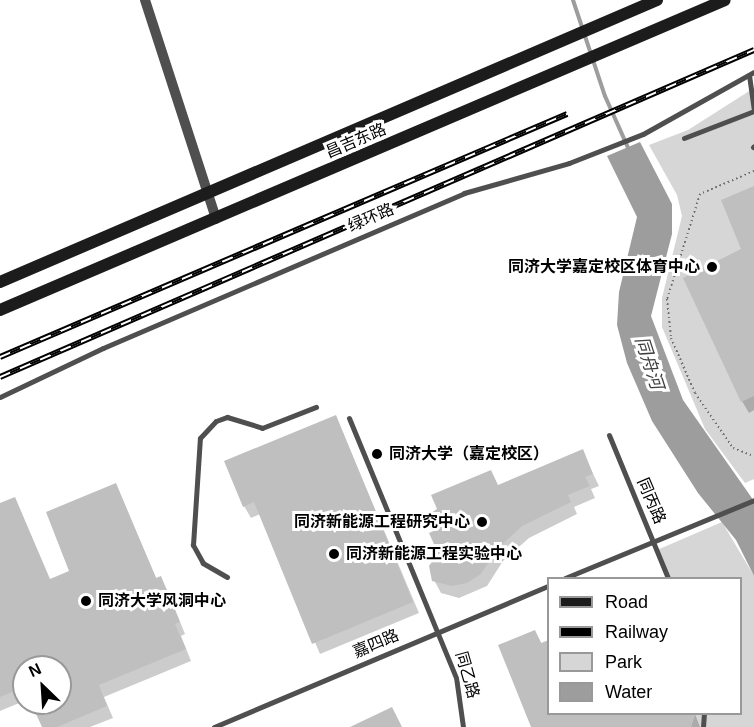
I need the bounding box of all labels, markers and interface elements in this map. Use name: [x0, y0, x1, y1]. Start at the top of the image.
street label: 昌吉东路: [323, 120, 389, 162]
street label: 绿环路: [345, 200, 397, 236]
place label: 同济大学嘉定校区体育中心: [508, 257, 700, 277]
marker: 同济大学嘉定校区体育中心: [705, 260, 719, 274]
water label: 同舟河: [630, 334, 668, 392]
place label: 同济大学（嘉定校区）: [389, 444, 549, 464]
marker: 同济大学（嘉定校区）: [370, 447, 384, 461]
street label: 同丙路: [633, 475, 669, 527]
place label: 同济新能源工程研究中心: [294, 512, 470, 532]
marker: 同济新能源工程研究中心: [475, 515, 489, 529]
place label: 同济新能源工程实验中心: [346, 544, 522, 564]
marker: 同济新能源工程实验中心: [327, 547, 341, 561]
legend: [547, 577, 742, 715]
place label: 同济大学风洞中心: [98, 591, 226, 611]
text: Road: [605, 592, 648, 612]
marker: 同济大学风洞中心: [79, 594, 93, 608]
text: Railway: [605, 622, 668, 642]
street label: 嘉四路: [350, 626, 402, 662]
street label: 同乙路: [451, 649, 483, 701]
text: Park: [605, 652, 642, 672]
north arrow: [12, 655, 72, 715]
text: N: [26, 660, 44, 680]
text: Water: [605, 682, 652, 702]

